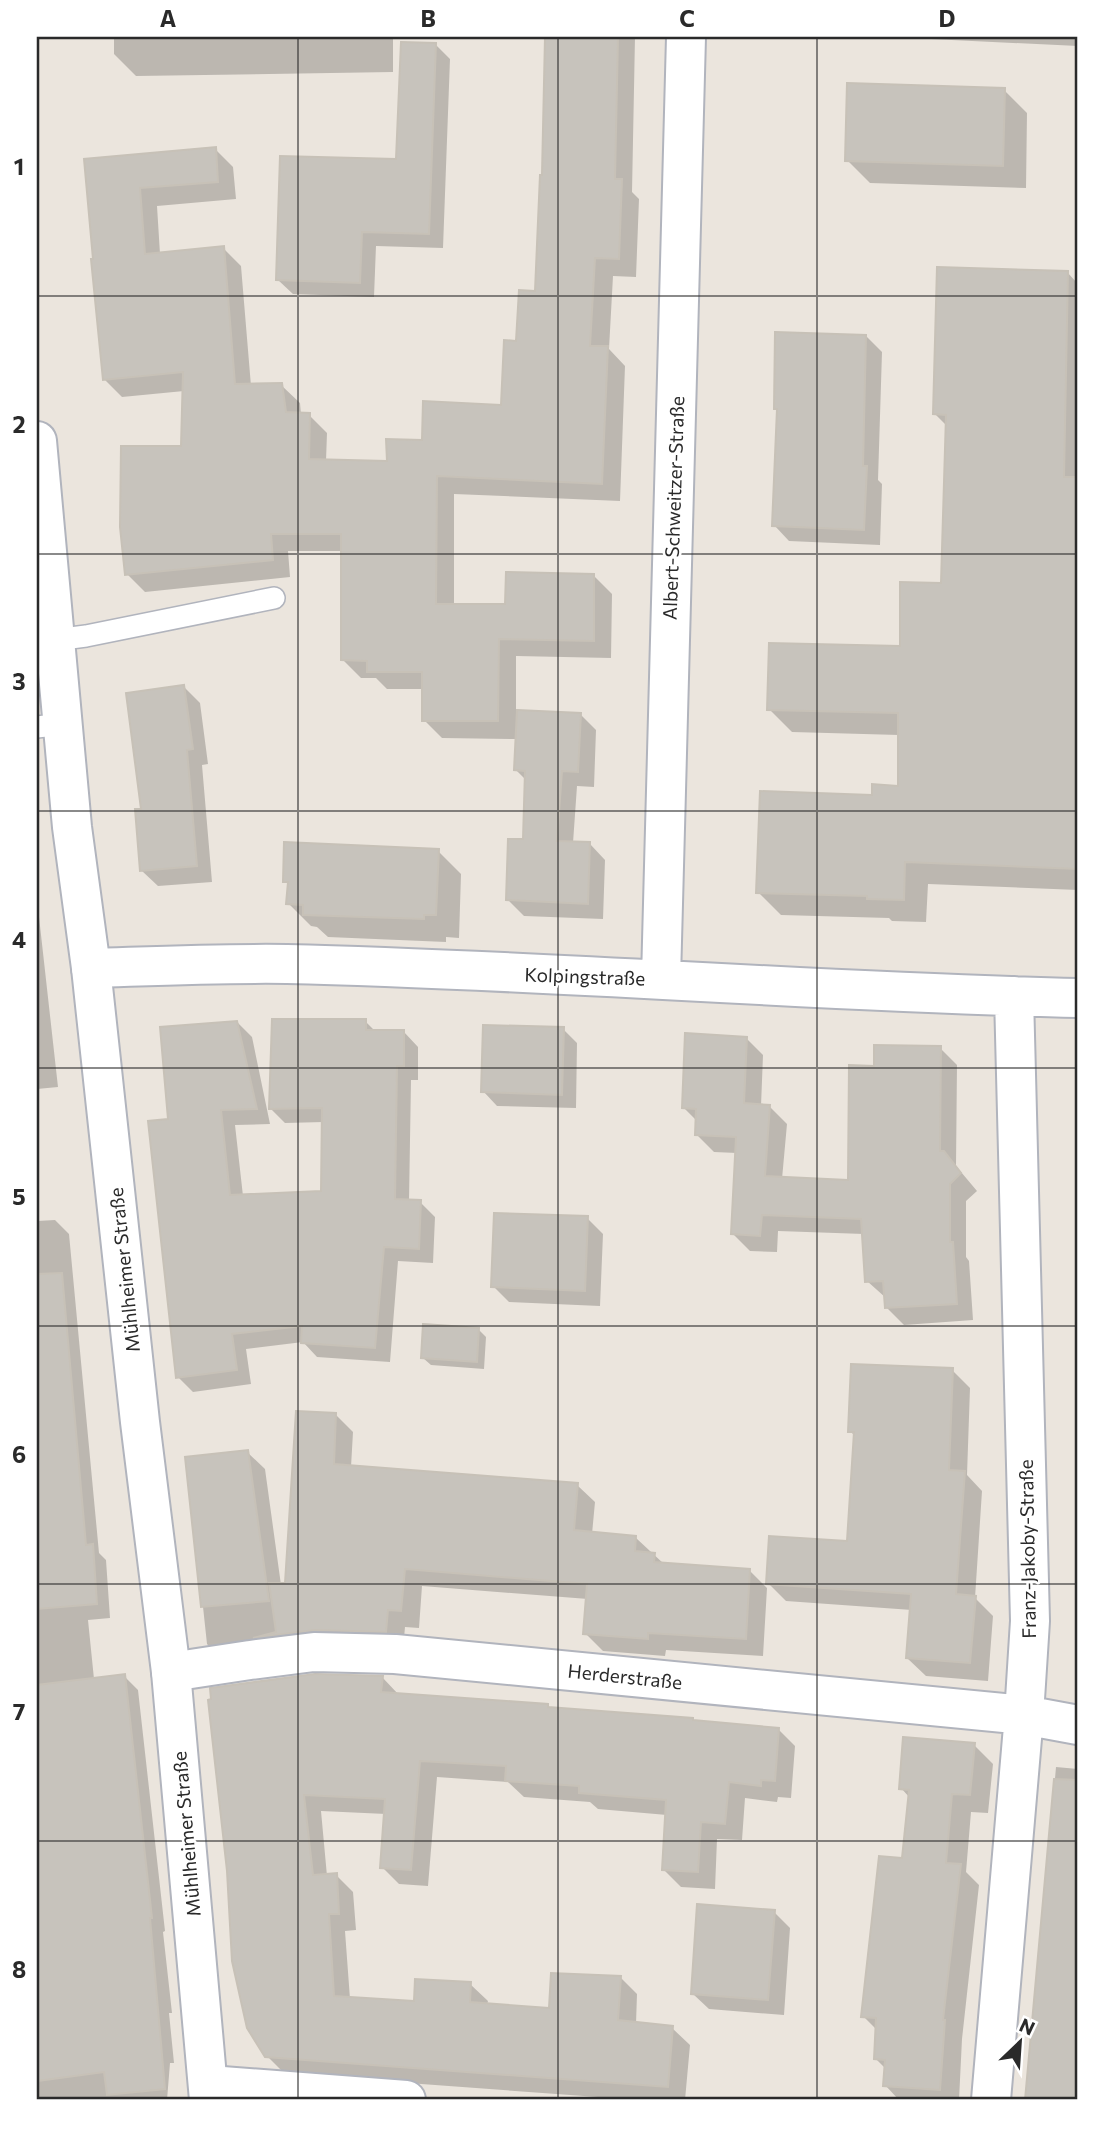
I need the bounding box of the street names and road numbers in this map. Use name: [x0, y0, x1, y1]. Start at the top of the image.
street label: Albert-Schweitzer-Straße: [658, 396, 688, 620]
street label: Kolpingstraße: [524, 962, 646, 990]
street label: Mühlheimer Straße: [104, 1186, 144, 1354]
street label: Franz-Jakoby-Straße: [1014, 1459, 1040, 1639]
street label: Herderstraße: [567, 1659, 683, 1693]
street label: Mühlheimer Straße: [167, 1750, 205, 1918]

